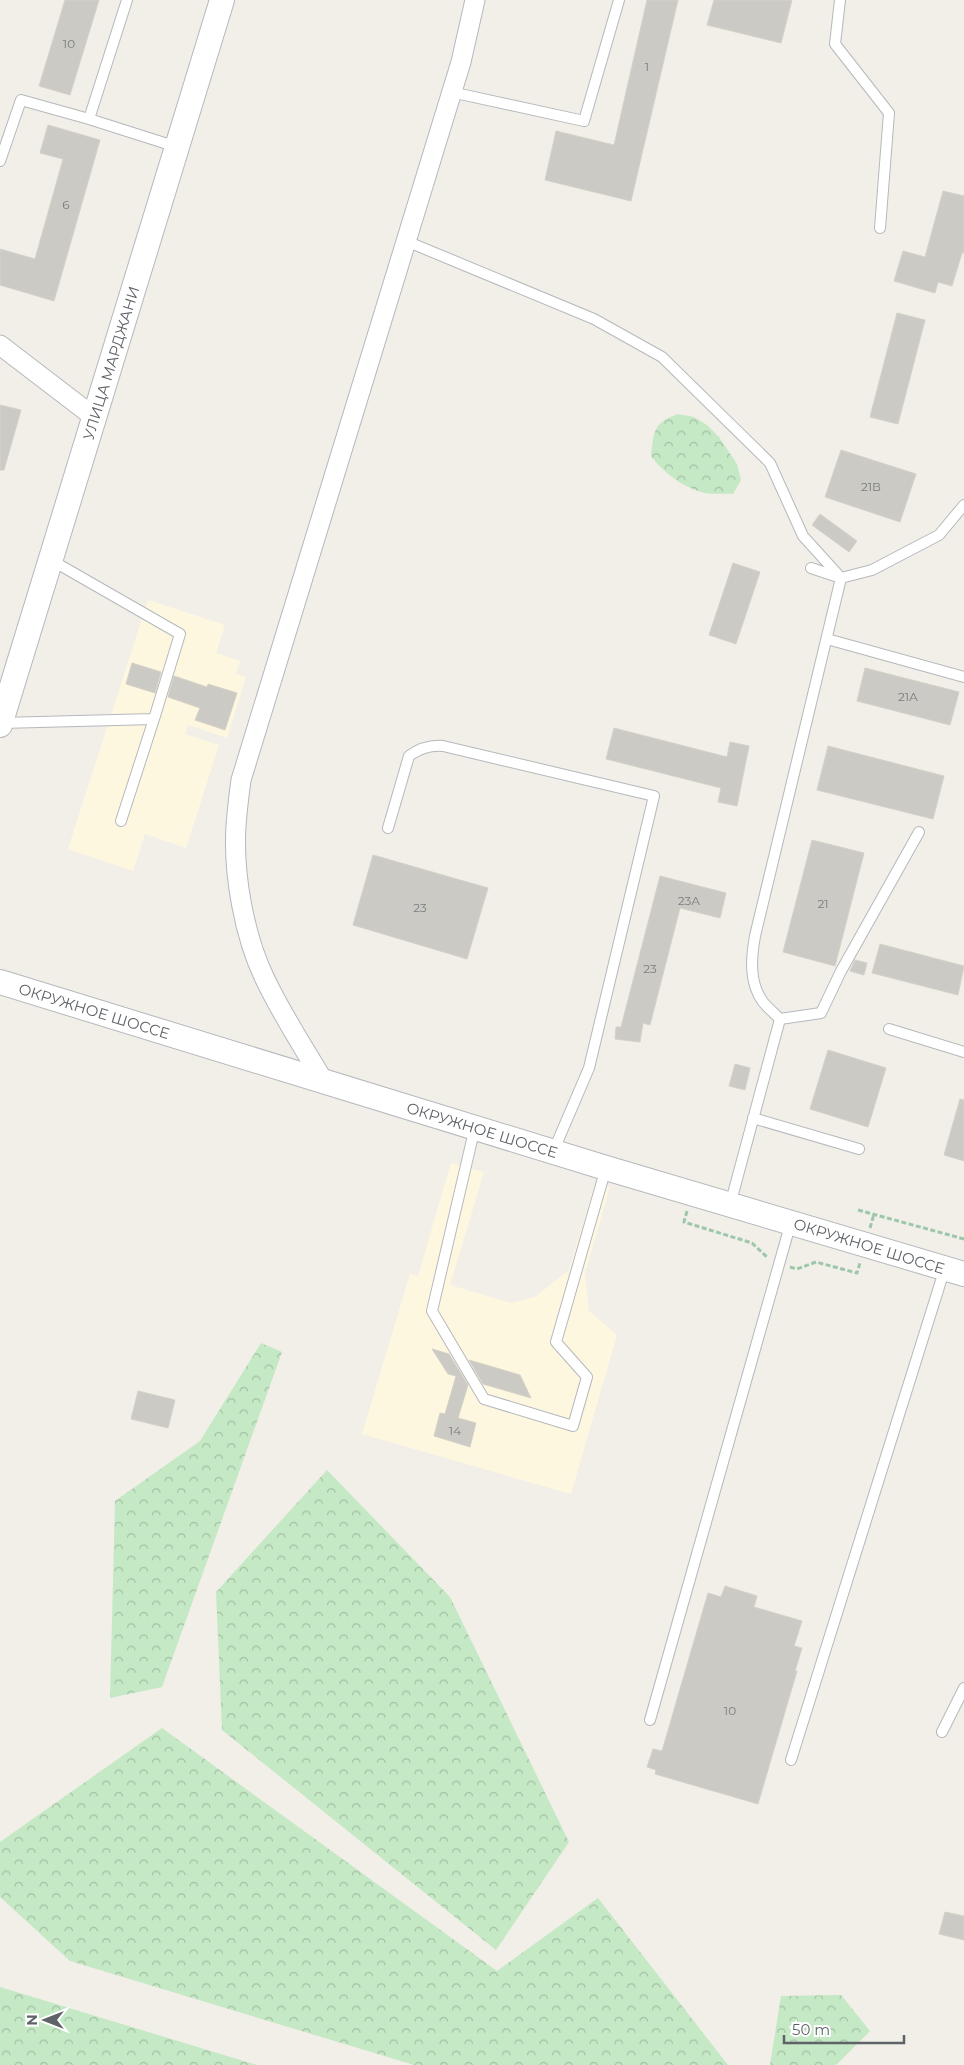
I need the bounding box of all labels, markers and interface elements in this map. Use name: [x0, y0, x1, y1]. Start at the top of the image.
house number: 10: [63, 36, 75, 51]
house number: 1: [645, 59, 649, 74]
house number: 6: [62, 197, 70, 212]
street label: УЛИЦА МАРДЖАНИ: [79, 284, 143, 442]
house number: 21В: [861, 479, 881, 494]
house number: 21А: [898, 689, 918, 704]
house number: 23А: [678, 893, 700, 908]
house number: 21: [817, 896, 829, 911]
house number: 23: [413, 900, 427, 915]
house number: 23: [643, 961, 657, 976]
street label: ОКРУЖНОЕ ШОССЕ: [16, 979, 172, 1043]
street label: ОКРУЖНОЕ ШОССЕ: [404, 1098, 560, 1162]
street label: ОКРУЖНОЕ ШОССЕ: [791, 1214, 947, 1278]
house number: 14: [449, 1423, 461, 1438]
house number: 10: [724, 1703, 736, 1718]
north arrow: [20, 1995, 70, 2045]
scale bar: [784, 2012, 904, 2044]
text: N: [23, 2014, 41, 2026]
text: 50 m: [792, 2020, 830, 2039]

